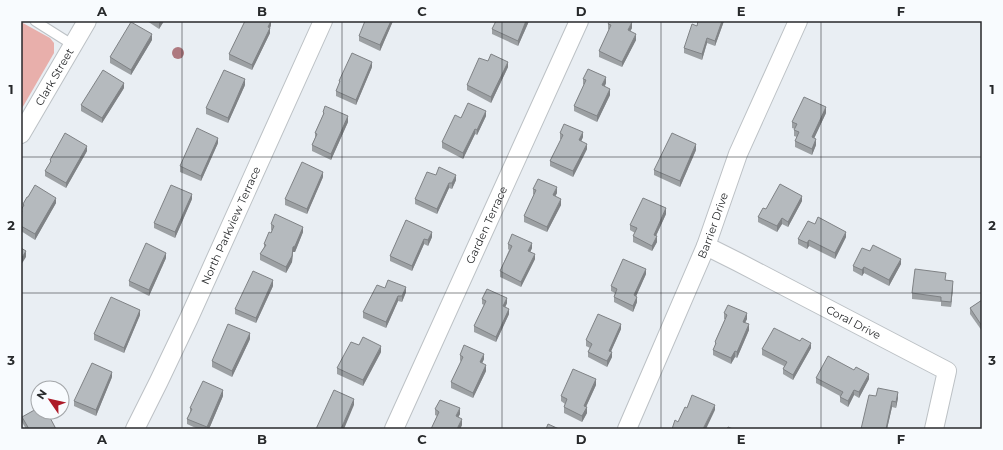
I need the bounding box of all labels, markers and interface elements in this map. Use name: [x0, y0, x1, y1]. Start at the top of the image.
text: A: [96, 3, 108, 19]
text: B: [257, 3, 267, 19]
text: C: [417, 3, 427, 19]
text: D: [576, 3, 587, 19]
text: E: [737, 3, 746, 19]
text: F: [897, 3, 905, 19]
street label: Clark Street: [32, 45, 77, 108]
text: 1: [8, 81, 14, 97]
text: 1: [989, 81, 995, 97]
street label: North Parkview Terrace: [198, 164, 264, 287]
street label: Garden Terrace: [463, 184, 510, 266]
street label: Barrier Drive: [694, 190, 731, 261]
text: 2: [7, 217, 15, 233]
text: 2: [988, 217, 996, 233]
street label: Coral Drive: [824, 302, 883, 342]
text: 3: [6, 352, 15, 368]
text: 3: [987, 352, 996, 368]
north arrow: [30, 380, 70, 420]
text: N: [33, 387, 50, 402]
text: A: [96, 431, 108, 447]
text: B: [257, 431, 267, 447]
text: C: [417, 431, 427, 447]
text: D: [576, 431, 587, 447]
text: E: [737, 431, 746, 447]
text: F: [897, 431, 905, 447]

